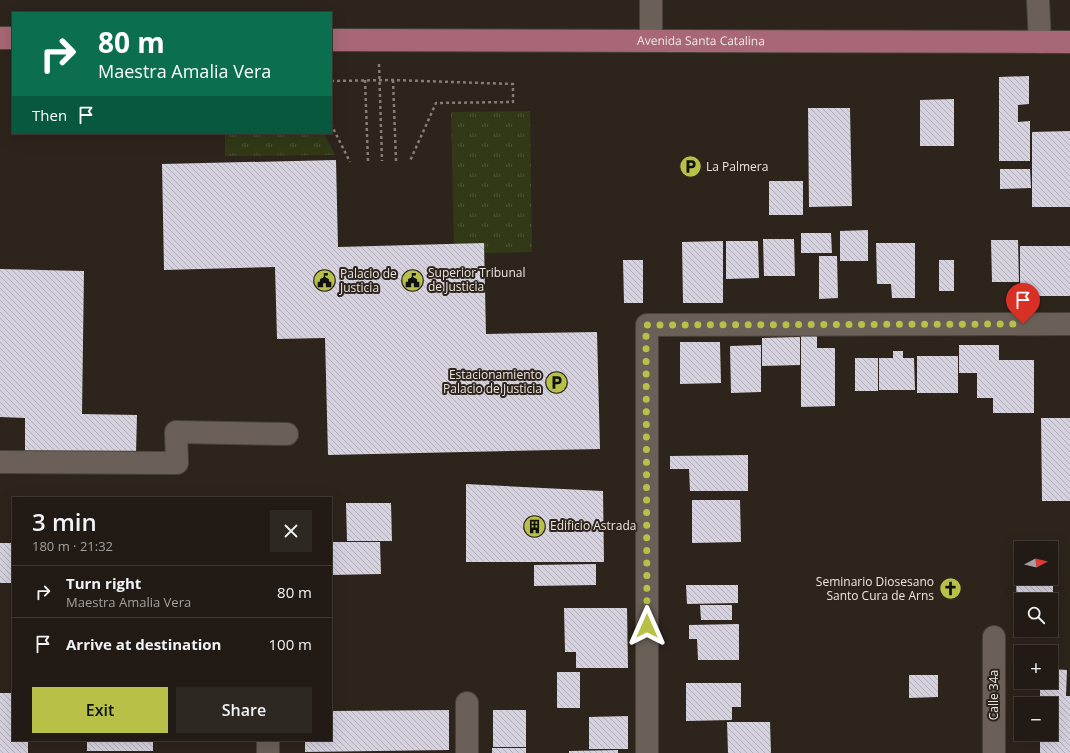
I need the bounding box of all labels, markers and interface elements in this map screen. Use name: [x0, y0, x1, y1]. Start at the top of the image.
text: 80 m: [98, 23, 165, 61]
icon: right: [32, 28, 84, 80]
street label: Avenida Santa Catalina: [637, 32, 765, 49]
text: Maestra Amalia Vera: [98, 59, 271, 83]
icon: arrive: [75, 104, 97, 126]
text: Then: [32, 105, 67, 125]
parking icon: La Palmera: [677, 154, 703, 180]
place label: La Palmera: [706, 158, 768, 175]
place label: Superior Tribunal de Justicia: [428, 264, 526, 295]
place label: Palacio de Justicia: [339, 265, 397, 296]
public building icon: Superior Tribunal de Justicia: [399, 267, 425, 293]
public building icon: Palacio de Justicia: [312, 268, 338, 294]
pin: [1006, 283, 1040, 324]
icon: arrive: [1012, 289, 1034, 311]
place label: Estacionamiento Palacio de Justicia: [443, 366, 542, 397]
parking icon: Estacionamiento Palacio de Justicia: [544, 369, 570, 395]
text: 3 min: [32, 505, 97, 538]
button: close: [270, 510, 312, 552]
building icon: Edificio Astrada: [522, 513, 548, 539]
place label: Edificio Astrada: [550, 517, 636, 534]
text: 180 m · 21:32: [32, 537, 113, 555]
north arrow: [1014, 541, 1058, 585]
map controls: [1014, 541, 1058, 741]
text: Turn right: [66, 573, 141, 593]
place label: Seminario Diosesano Santo Cura de Arns: [816, 573, 934, 604]
church icon: Seminario Diosesano Santo Cura de Arns: [937, 576, 963, 602]
icon: right: [32, 581, 54, 603]
text: 80 m: [277, 582, 312, 602]
text: Maestra Amalia Vera: [66, 593, 191, 611]
button: search: [1014, 593, 1058, 637]
position arrow: [626, 605, 668, 647]
icon: arrive: [32, 633, 54, 655]
text: Arrive at destination: [66, 634, 221, 654]
text: 100 m: [268, 634, 312, 654]
button: +: [1014, 645, 1058, 689]
street label: Calle 34a: [985, 670, 1002, 720]
button: Exit: [32, 687, 168, 733]
button: Share: [176, 687, 312, 733]
button: −: [1014, 697, 1058, 741]

